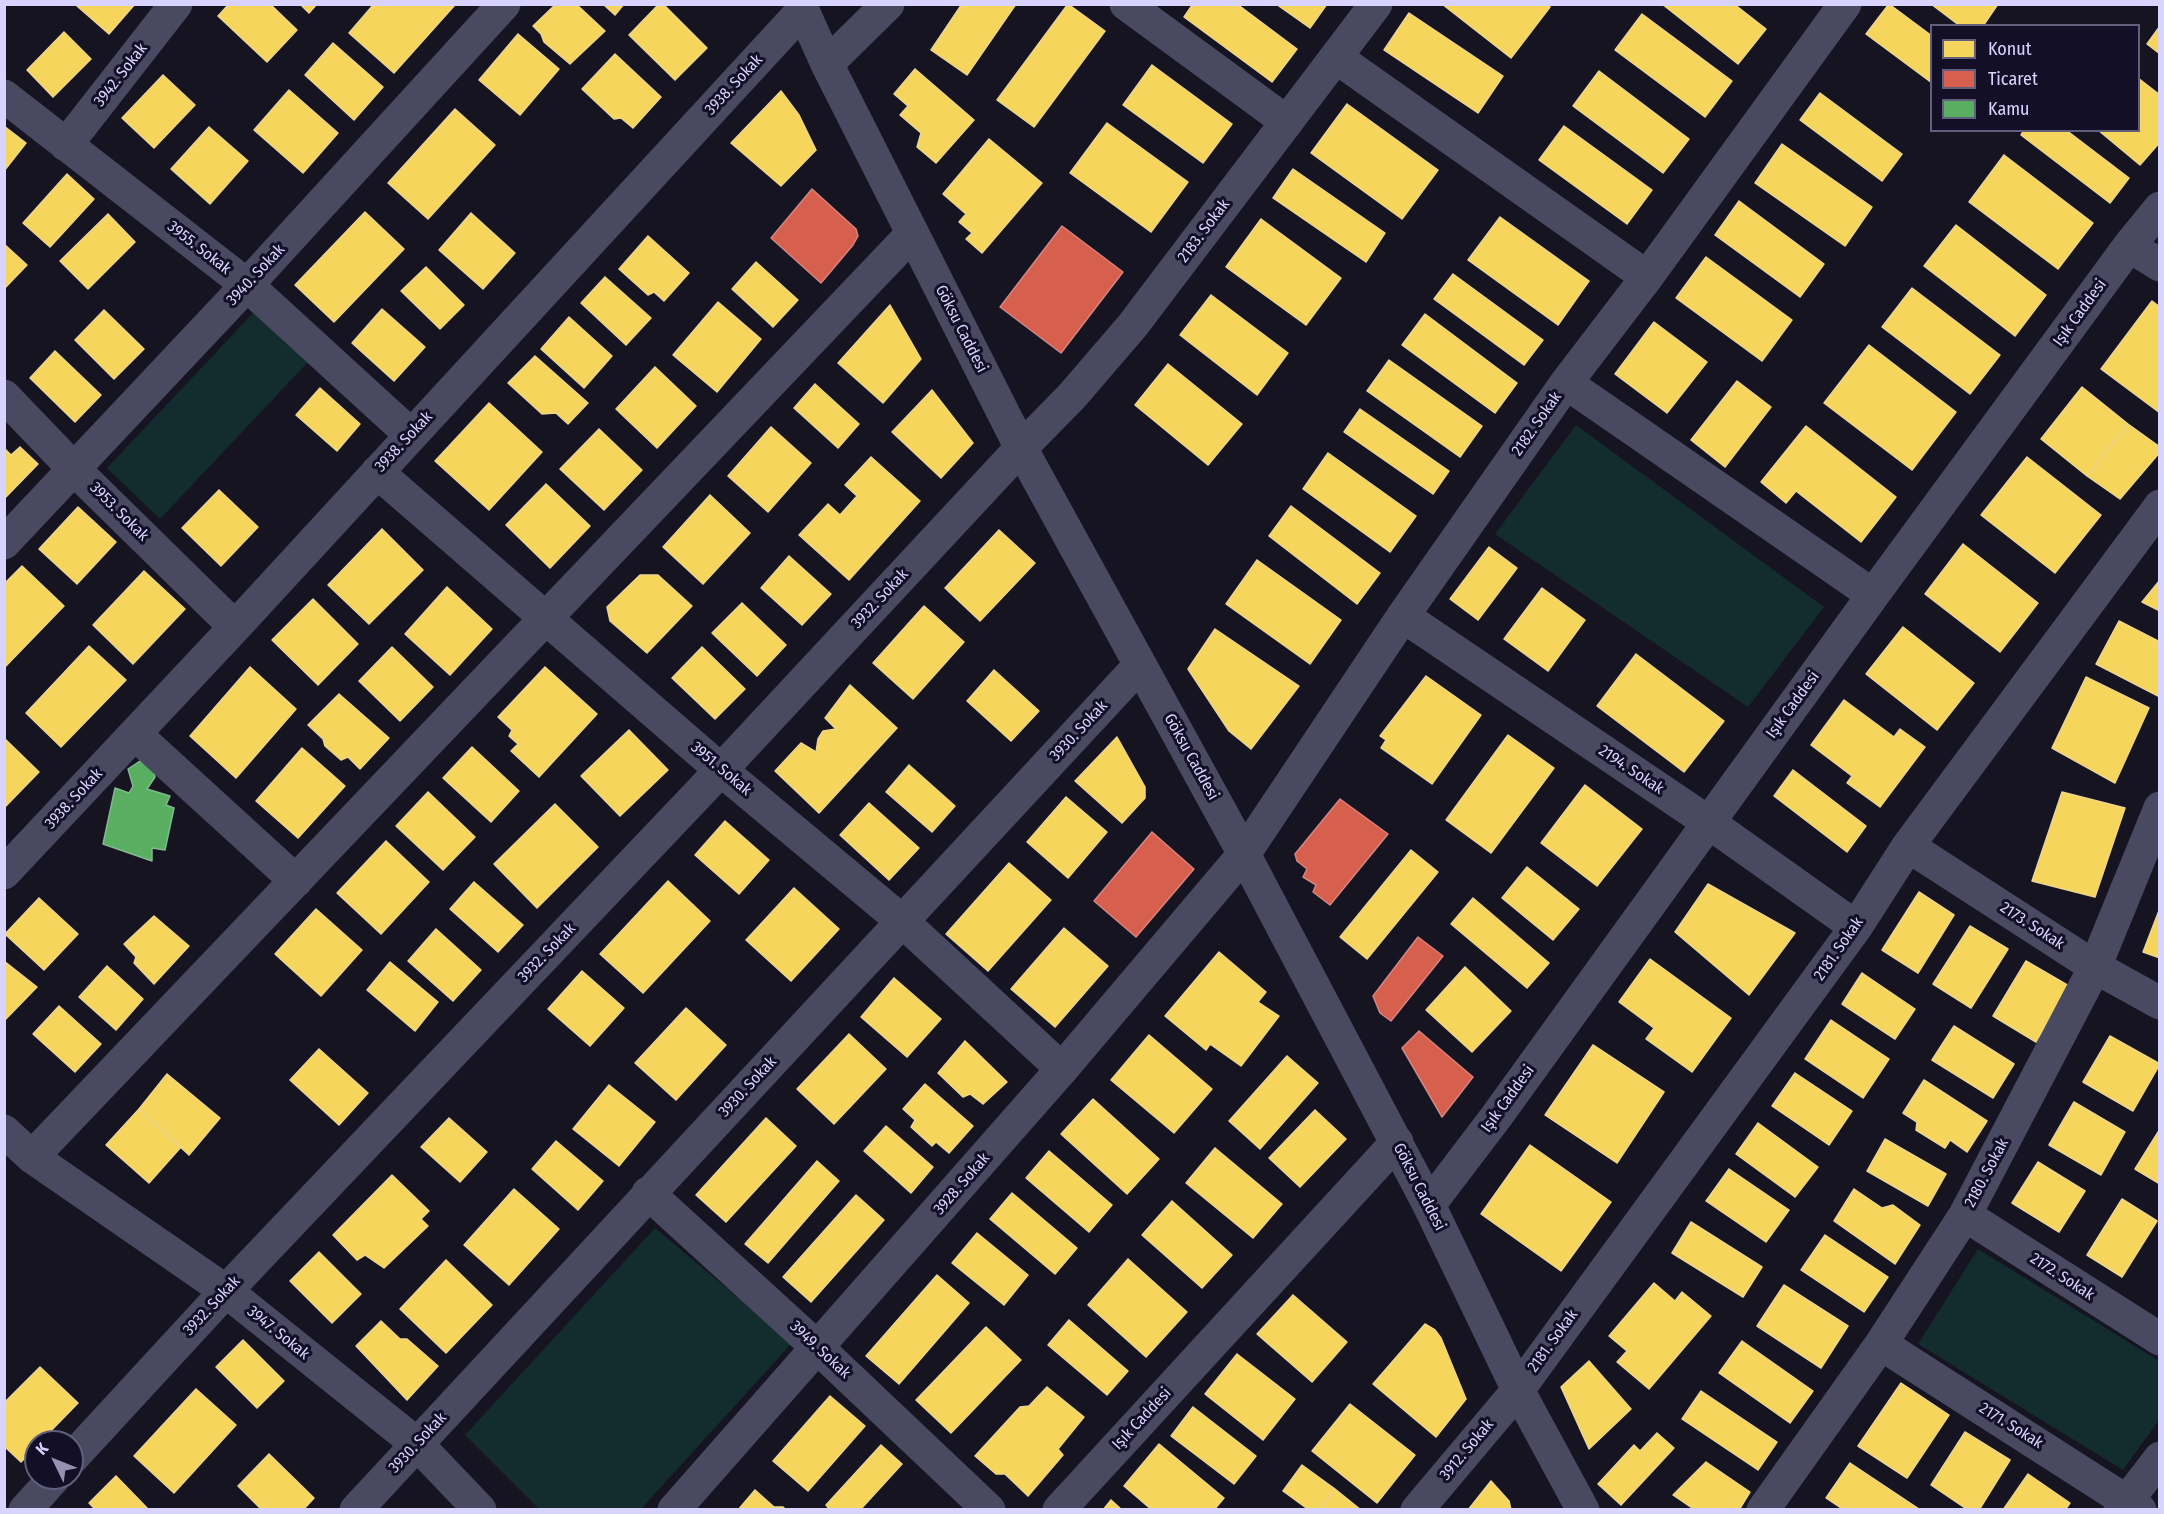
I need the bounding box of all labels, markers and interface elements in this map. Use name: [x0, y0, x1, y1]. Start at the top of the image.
legend: [1930, 24, 2140, 132]
text: Konut: [1988, 38, 2032, 60]
street label: 3942. Sokak: [90, 39, 152, 111]
street label: 3938. Sokak: [701, 51, 767, 119]
text: Ticaret: [1988, 68, 2038, 90]
text: Kamu: [1988, 98, 2029, 120]
street label: 2183. Sokak: [1174, 196, 1234, 266]
street label: 3955. Sokak: [163, 217, 235, 279]
street label: 3940. Sokak: [223, 240, 289, 310]
street label: Işık Caddesi: [2049, 276, 2111, 350]
street label: Göksu Caddesi: [931, 282, 991, 376]
street label: 2182. Sokak: [1508, 388, 1566, 460]
street label: 3938. Sokak: [371, 408, 437, 476]
street label: 3953. Sokak: [86, 479, 152, 545]
street label: 3932. Sokak: [848, 565, 912, 633]
street label: Işık Caddesi: [1762, 668, 1824, 742]
street label: 3930. Sokak: [1046, 697, 1112, 765]
street label: Göksu Caddesi: [1159, 711, 1223, 803]
street label: 3951. Sokak: [687, 738, 755, 800]
street label: 2194. Sokak: [1595, 741, 1667, 799]
street label: 3938. Sokak: [41, 765, 107, 833]
street label: 2173. Sokak: [1996, 898, 2068, 954]
street label: 2181. Sokak: [1810, 914, 1868, 984]
street label: 3932. Sokak: [514, 919, 580, 987]
street label: 3930. Sokak: [715, 1053, 781, 1121]
street label: Işık Caddesi: [1477, 1062, 1539, 1136]
street label: 2180. Sokak: [1961, 1135, 2013, 1211]
street label: Göksu Caddesi: [1389, 1140, 1449, 1234]
street label: 3928. Sokak: [930, 1149, 994, 1219]
street label: 2172. Sokak: [2026, 1249, 2098, 1305]
street label: 3932. Sokak: [180, 1272, 244, 1340]
street label: 3947. Sokak: [243, 1302, 313, 1364]
street label: 2181. Sokak: [1524, 1306, 1582, 1376]
street label: 3949. Sokak: [786, 1317, 854, 1383]
street label: Işık Caddesi: [1108, 1384, 1176, 1454]
street label: 2171. Sokak: [1976, 1399, 2046, 1453]
street label: 3930. Sokak: [385, 1409, 451, 1477]
street label: 3912. Sokak: [1436, 1416, 1498, 1484]
north arrow: [24, 1430, 84, 1490]
text: K: [32, 1439, 52, 1459]

